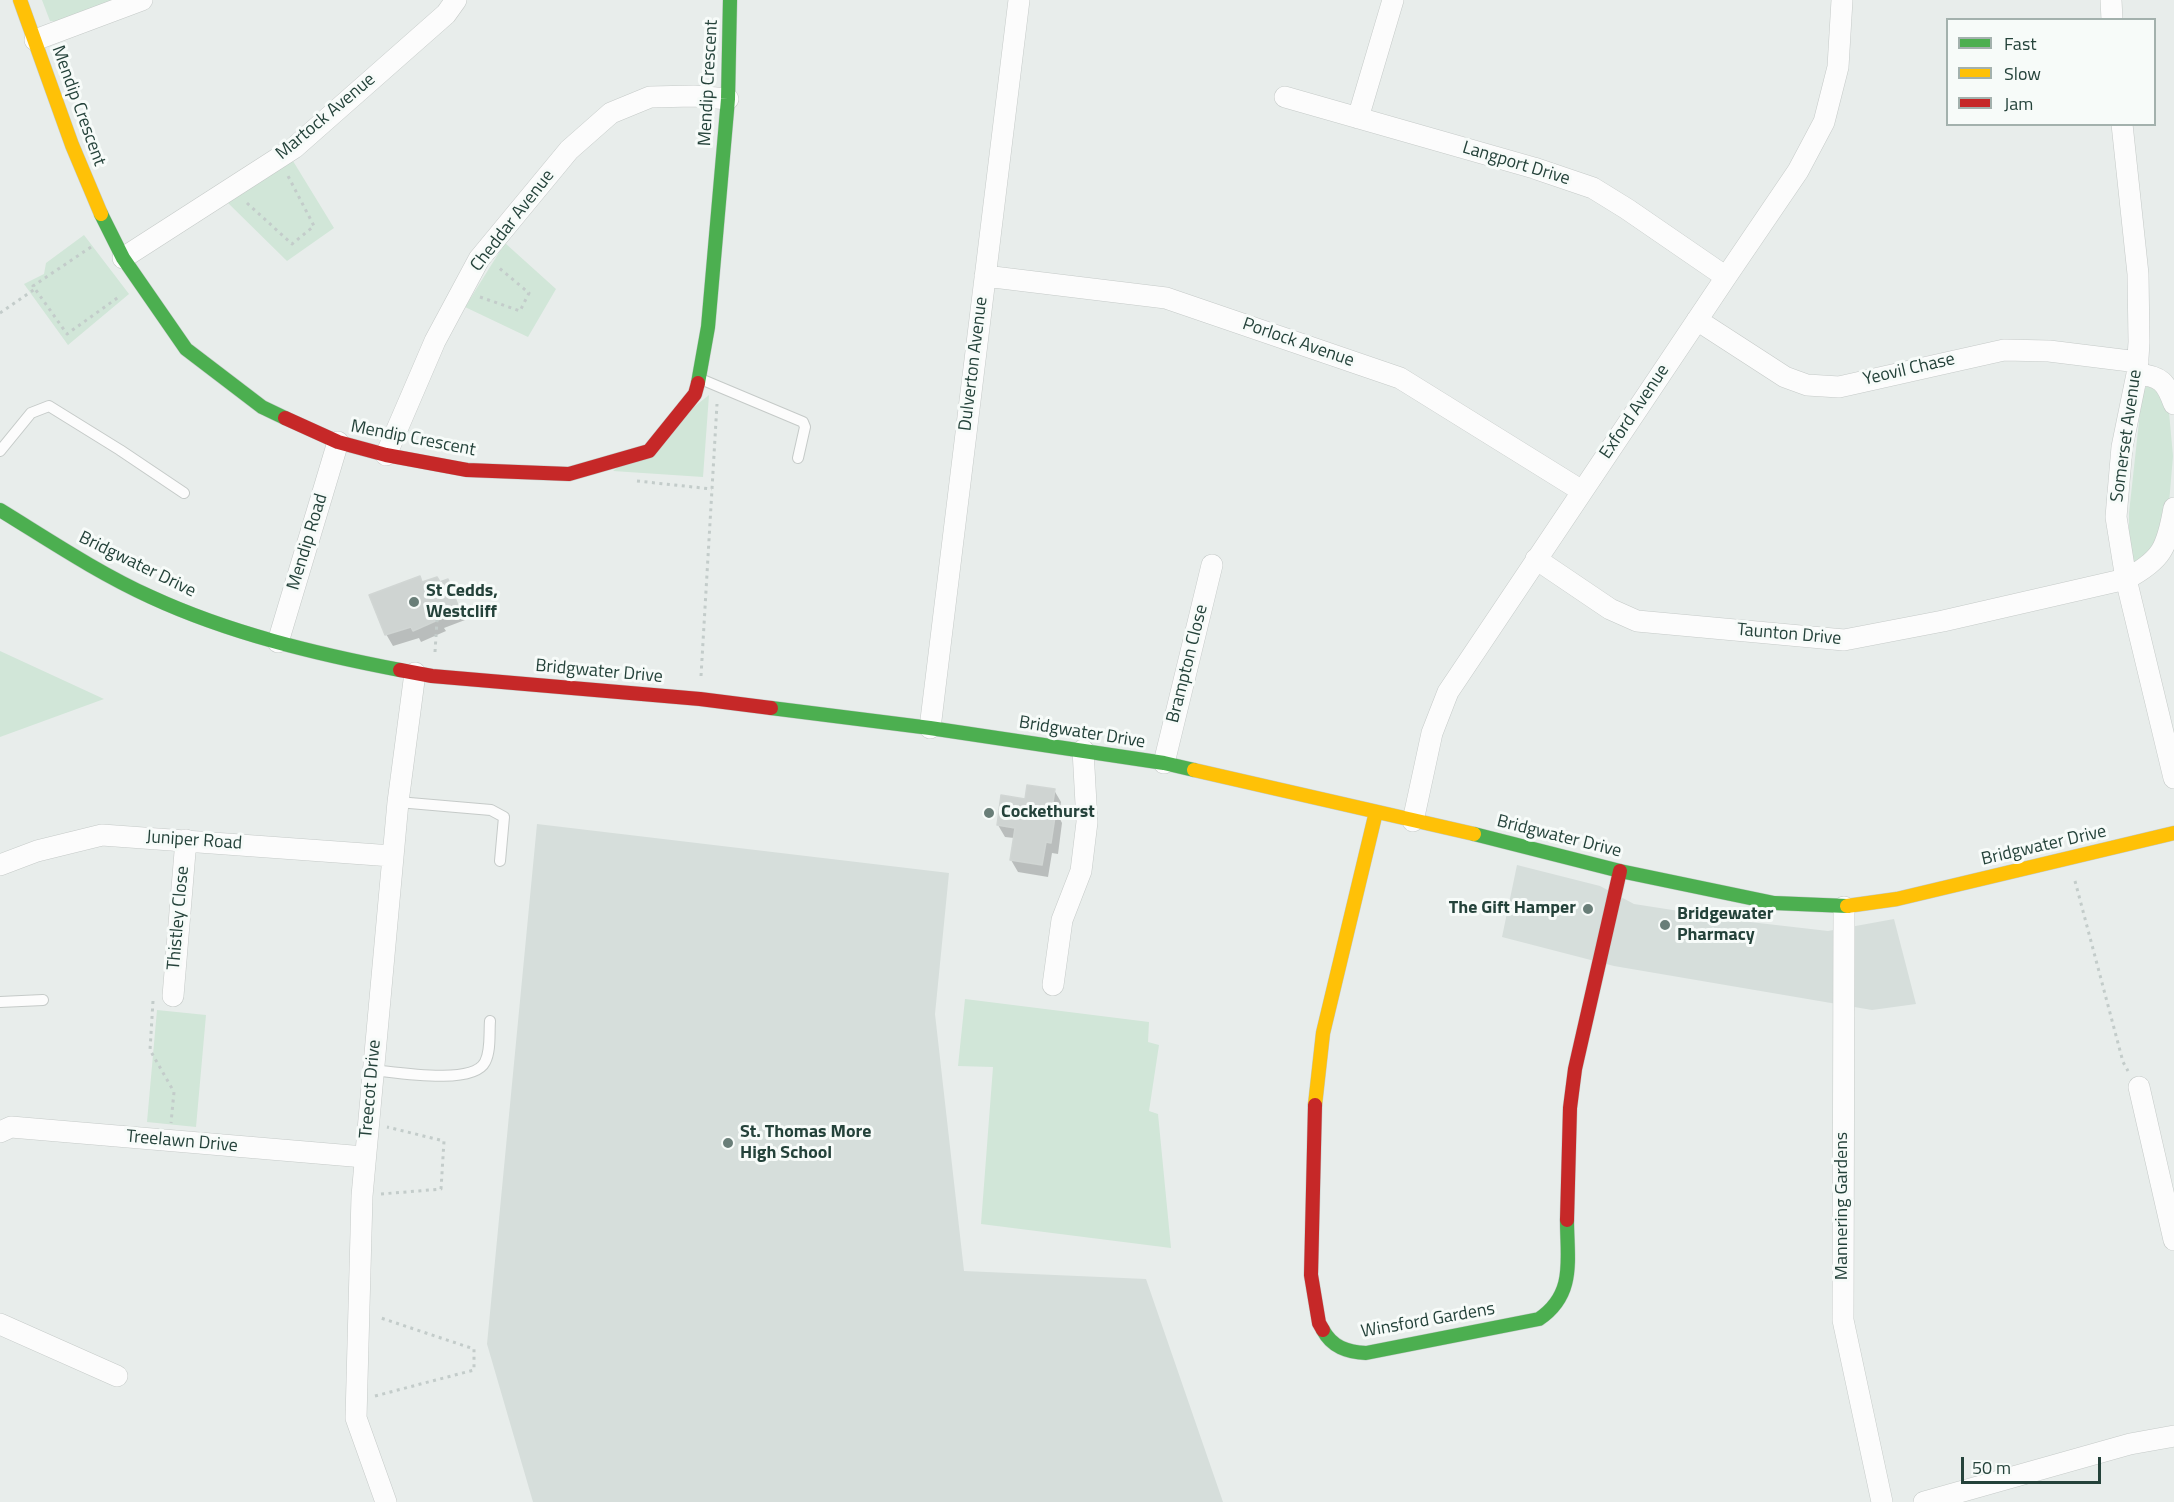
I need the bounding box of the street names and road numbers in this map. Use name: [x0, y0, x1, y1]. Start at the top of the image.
street label: Mendip Crescent: [695, 19, 723, 147]
street label: Mendip Crescent: [46, 43, 110, 169]
street label: Martock Avenue: [272, 69, 380, 165]
street label: Langport Drive: [1460, 137, 1572, 191]
street label: Cheddar Avenue: [467, 166, 559, 276]
street label: Dulverton Avenue: [955, 296, 993, 432]
street label: Porlock Avenue: [1239, 314, 1357, 372]
street label: Yeovil Chase: [1861, 349, 1957, 391]
street label: Exford Avenue: [1596, 361, 1674, 463]
street label: Somerset Avenue: [2107, 368, 2147, 504]
street label: Mendip Crescent: [349, 416, 477, 462]
street label: Mendip Road: [283, 491, 333, 593]
street label: Bridgwater Drive: [75, 527, 199, 603]
street label: Brampton Close: [1163, 603, 1213, 725]
street label: Taunton Drive: [1736, 620, 1842, 650]
street label: Bridgwater Drive: [534, 656, 664, 688]
street label: Bridgwater Drive: [1017, 712, 1147, 754]
street label: Bridgwater Drive: [1494, 811, 1624, 863]
street label: Bridgwater Drive: [1979, 821, 2109, 871]
street label: Juniper Road: [145, 827, 243, 855]
street label: Thistley Close: [164, 865, 194, 971]
street label: Treecot Drive: [356, 1039, 386, 1139]
street label: Treelawn Drive: [125, 1126, 239, 1158]
street label: Mannering Gardens: [1832, 1132, 1854, 1280]
street label: Winsford Gardens: [1359, 1299, 1497, 1343]

